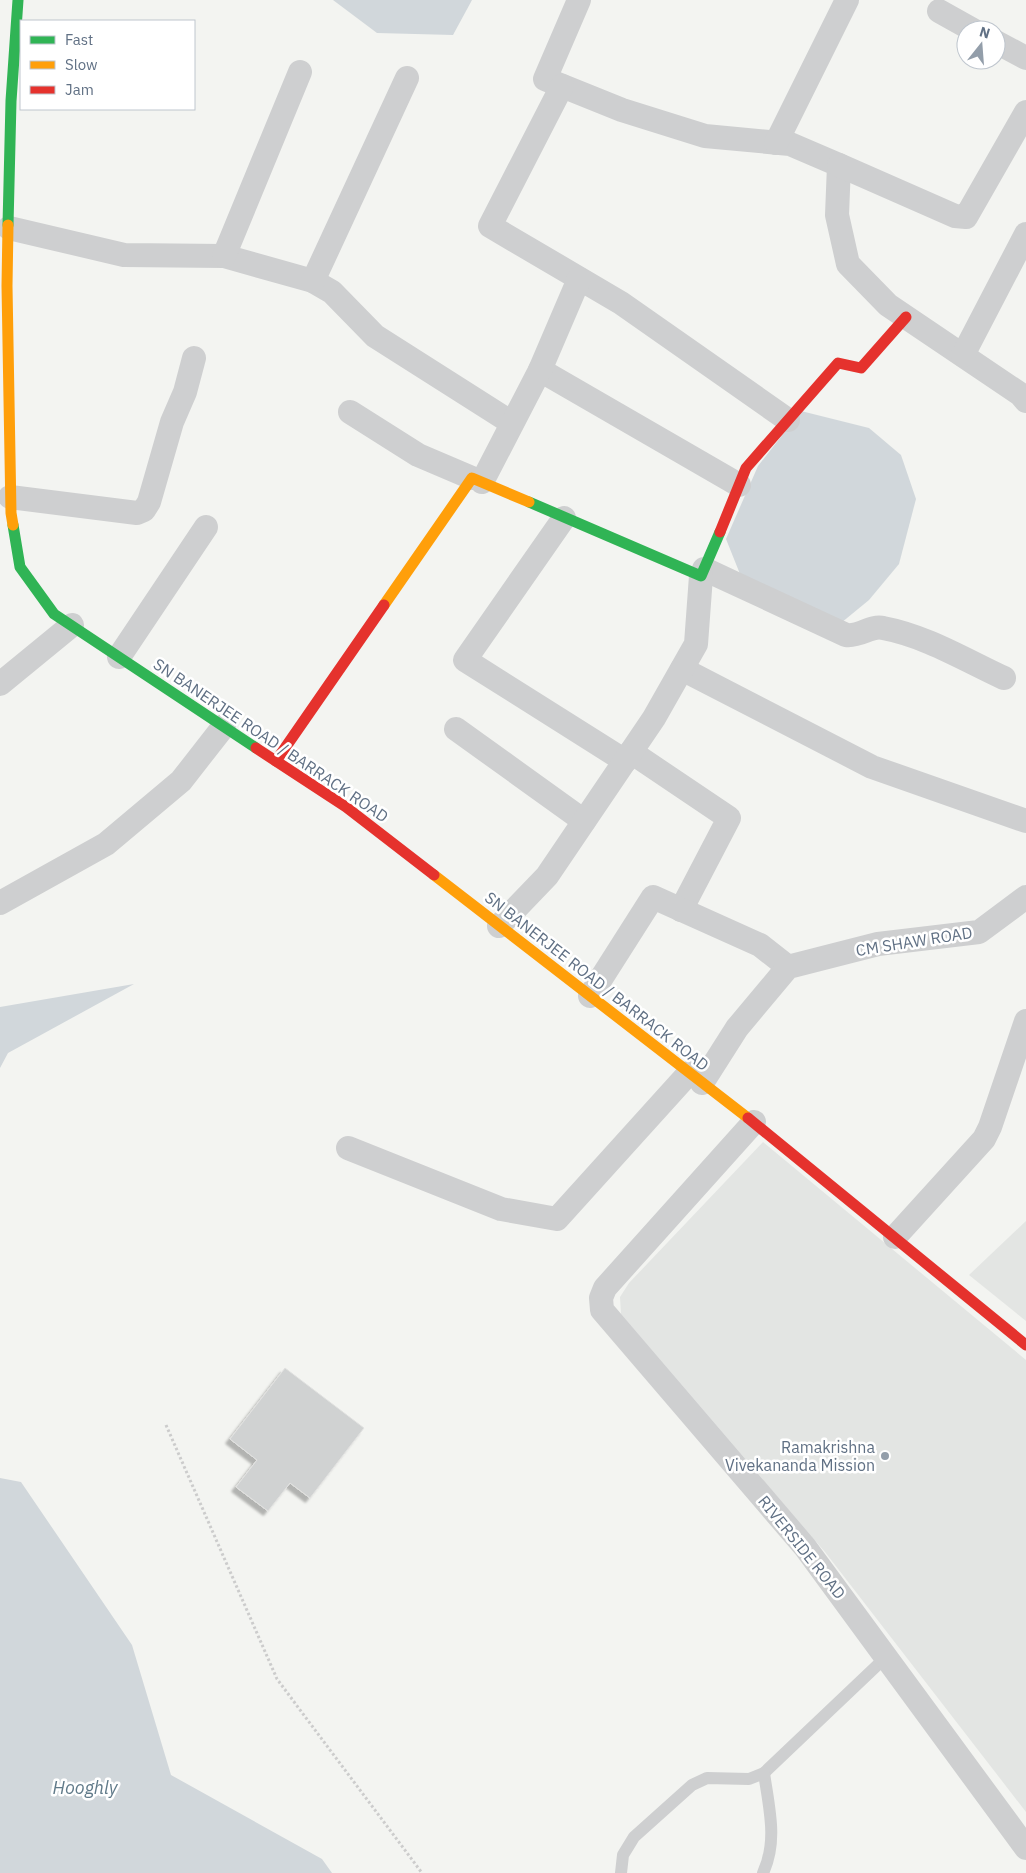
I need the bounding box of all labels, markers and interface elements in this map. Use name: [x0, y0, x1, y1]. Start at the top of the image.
legend: [20, 20, 195, 110]
north arrow: [956, 20, 1006, 70]
text: N: [977, 22, 992, 43]
text: Fast: [65, 30, 93, 49]
text: Slow: [65, 55, 98, 74]
text: Jam: [65, 80, 94, 99]
street label: SN BANERJEE ROAD / BARRACK ROAD: [150, 654, 392, 826]
street label: SN BANERJEE ROAD / BARRACK ROAD: [481, 887, 713, 1075]
street label: CM SHAW ROAD: [854, 922, 974, 960]
place label: Ramakrishna Vivekananda Mission: [725, 1437, 875, 1475]
marker: Ramakrishna Vivekananda Mission: [879, 1450, 891, 1462]
street label: RIVERSIDE ROAD: [754, 1491, 850, 1603]
water label: Hooghly: [53, 1776, 119, 1799]

